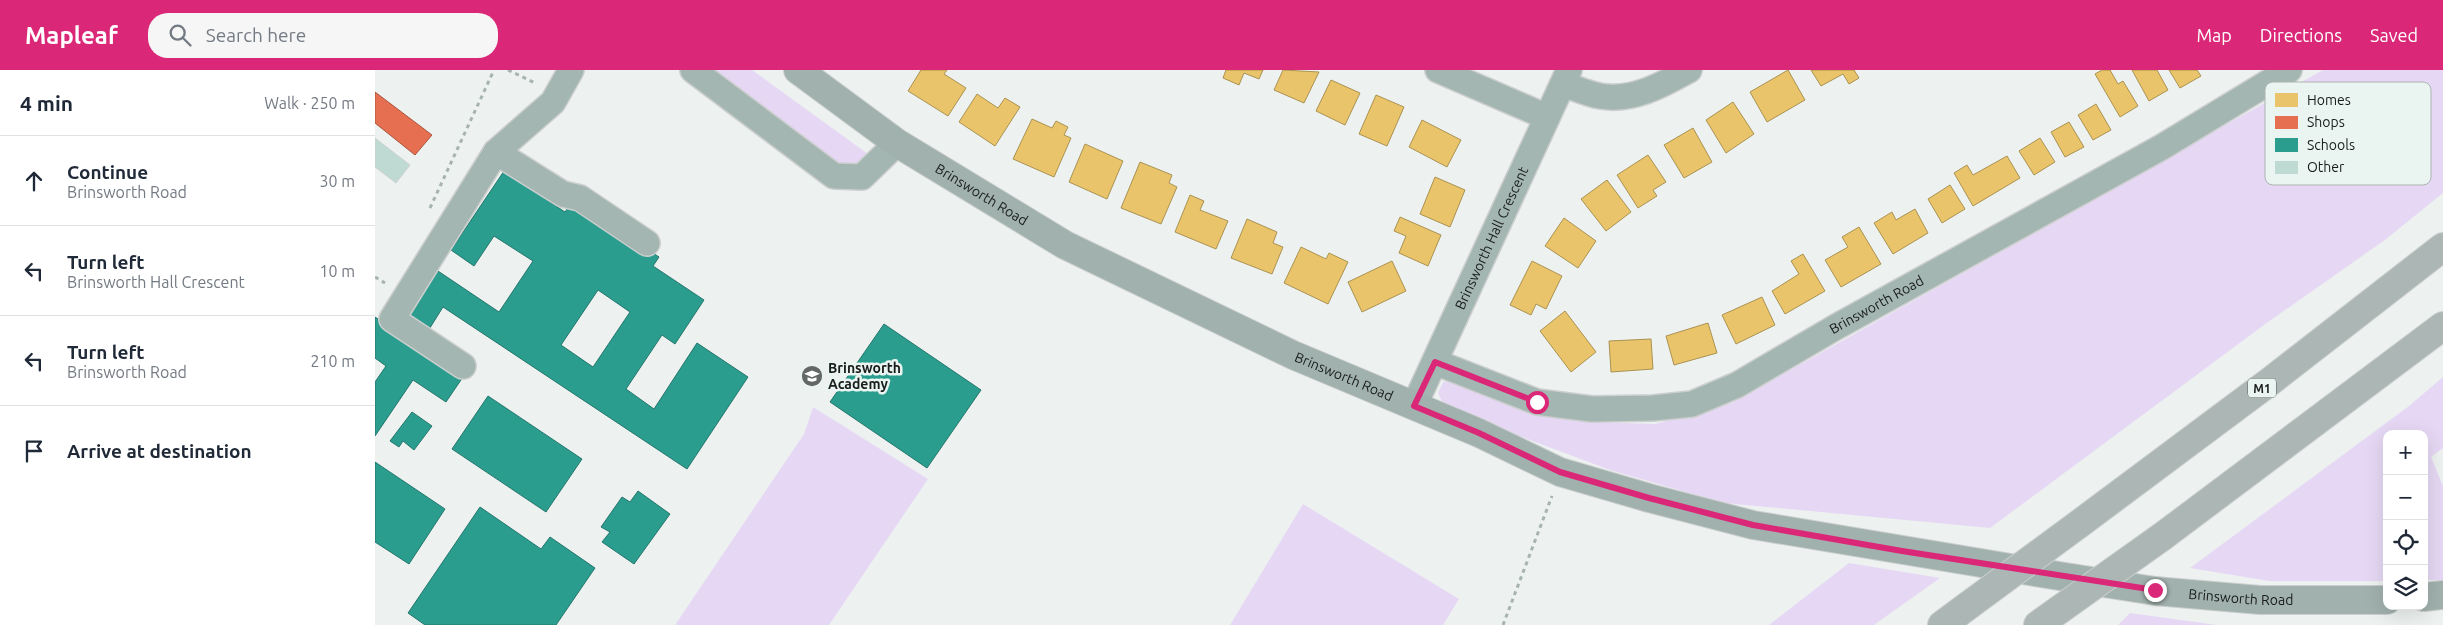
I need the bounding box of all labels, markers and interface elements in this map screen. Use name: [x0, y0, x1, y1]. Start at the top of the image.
search box: [148, 13, 498, 58]
icon: search: [166, 21, 194, 49]
text: Mapleaf: [25, 22, 118, 49]
text: Search here: [206, 24, 306, 46]
text: Map: [2196, 25, 2232, 45]
text: Directions: [2260, 25, 2342, 45]
text: Saved: [2370, 25, 2418, 45]
legend: [2265, 82, 2431, 185]
text: 4 min: [20, 91, 73, 115]
text: Homes: [2307, 92, 2351, 108]
text: Walk · 250 m: [264, 94, 355, 112]
text: Shops: [2307, 114, 2345, 130]
text: Schools: [2307, 137, 2355, 153]
text: Other: [2307, 159, 2345, 175]
street label: Brinsworth Road: [933, 160, 1031, 228]
text: Continue: [67, 161, 148, 183]
street label: Brinsworth Hall Crescent: [1452, 164, 1532, 312]
icon: ahead: [20, 167, 48, 195]
text: 30 m: [319, 172, 355, 190]
text: Brinsworth Road: [67, 183, 187, 201]
text: Turn left: [67, 251, 145, 273]
icon: left: [20, 257, 48, 285]
text: 10 m: [319, 262, 355, 280]
street label: Brinsworth Road: [1826, 272, 1926, 337]
text: Brinsworth Hall Crescent: [67, 273, 245, 291]
text: Turn left: [67, 341, 145, 363]
icon: left: [20, 347, 48, 375]
street label: Brinsworth Road: [1292, 349, 1396, 404]
text: 210 m: [310, 352, 355, 370]
place label: Brinsworth Academy: [828, 360, 901, 392]
text: Brinsworth Road: [67, 363, 187, 381]
school or university icon: Brinsworth Academy: [800, 364, 824, 388]
road number: M1: [2248, 378, 2276, 398]
route start: [1526, 391, 1549, 414]
map controls: [2383, 430, 2428, 610]
button: +: [2383, 430, 2428, 475]
icon: arrive: [20, 437, 48, 465]
text: Arrive at destination: [67, 440, 252, 462]
button: −: [2383, 475, 2428, 520]
button: locate: [2383, 520, 2428, 565]
button: layers: [2383, 565, 2428, 610]
route end: [2144, 579, 2167, 602]
street label: Brinsworth Road: [2188, 586, 2293, 608]

